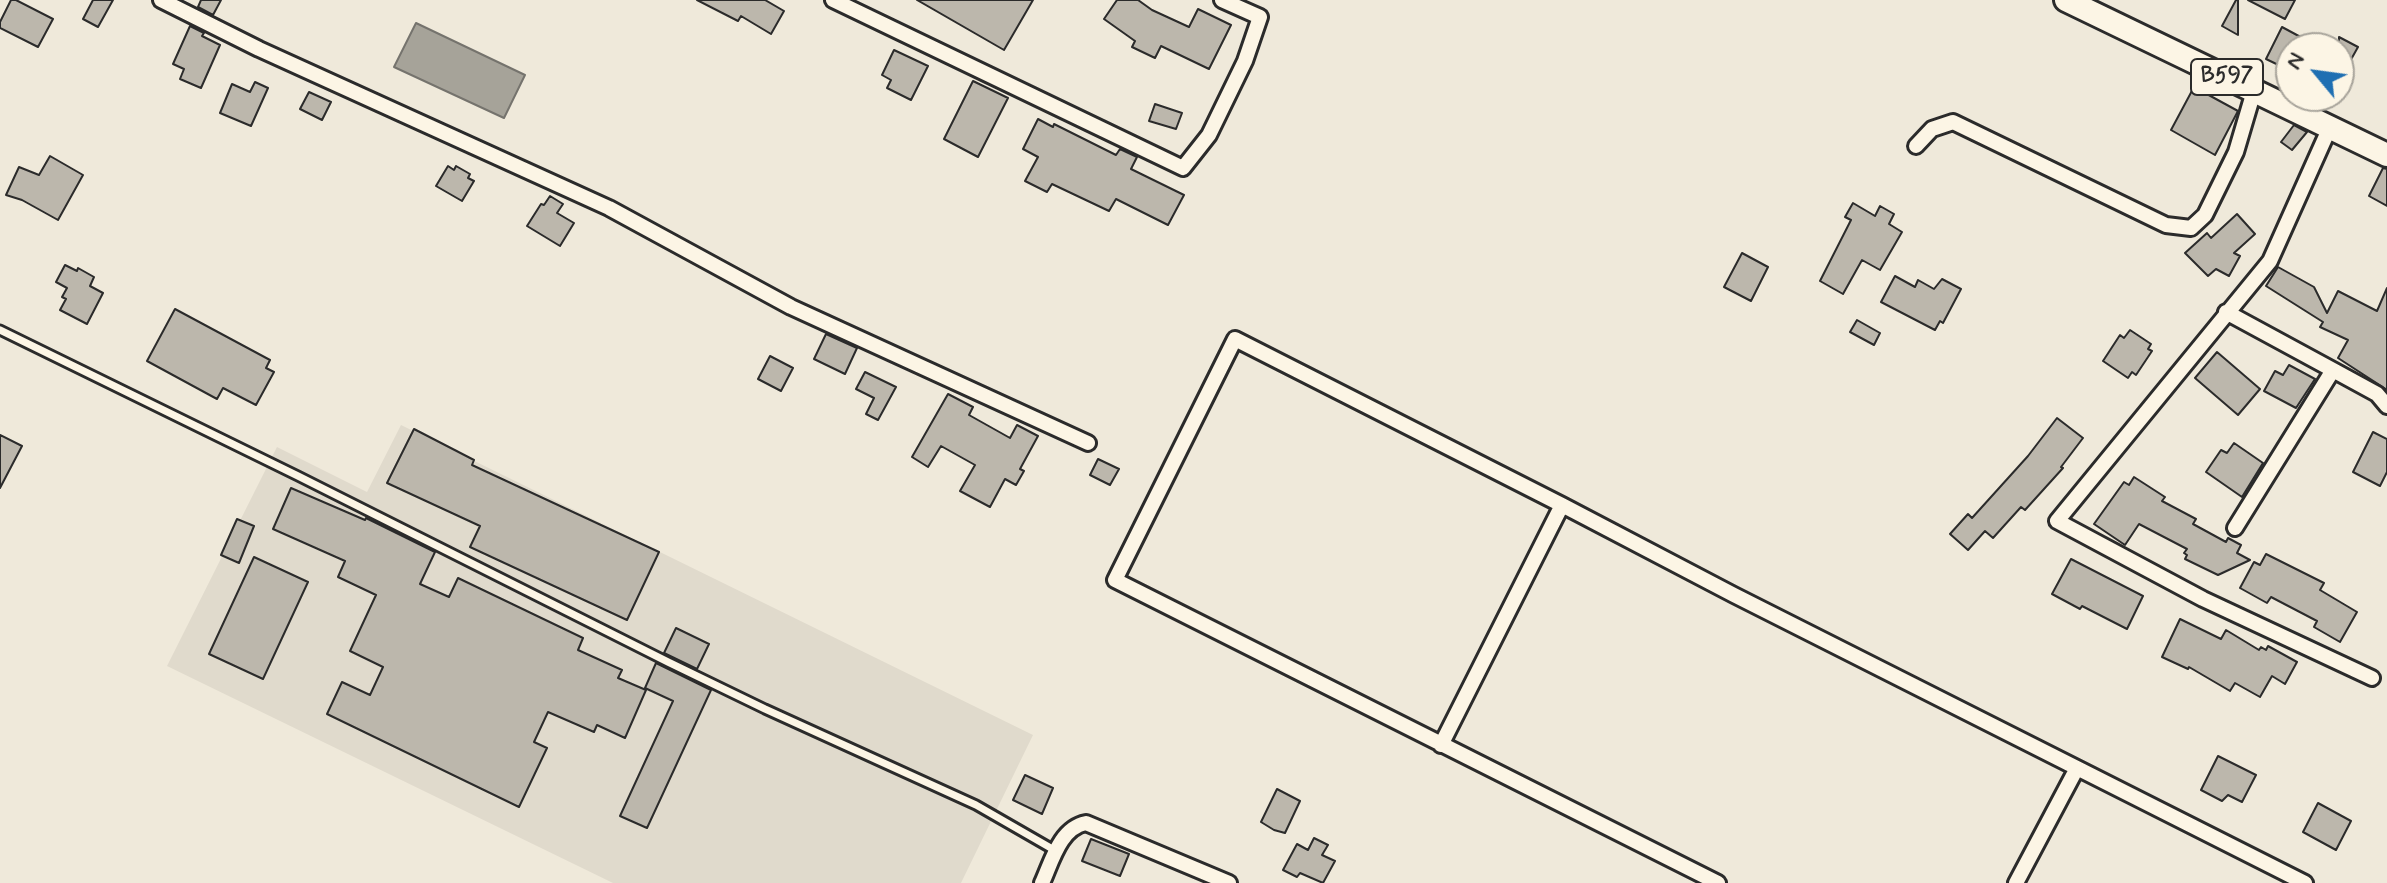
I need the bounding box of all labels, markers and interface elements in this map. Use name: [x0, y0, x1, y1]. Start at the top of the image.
north arrow: [2275, 32, 2355, 112]
text: N: [2280, 48, 2312, 75]
road number: B597: [2191, 59, 2263, 95]

